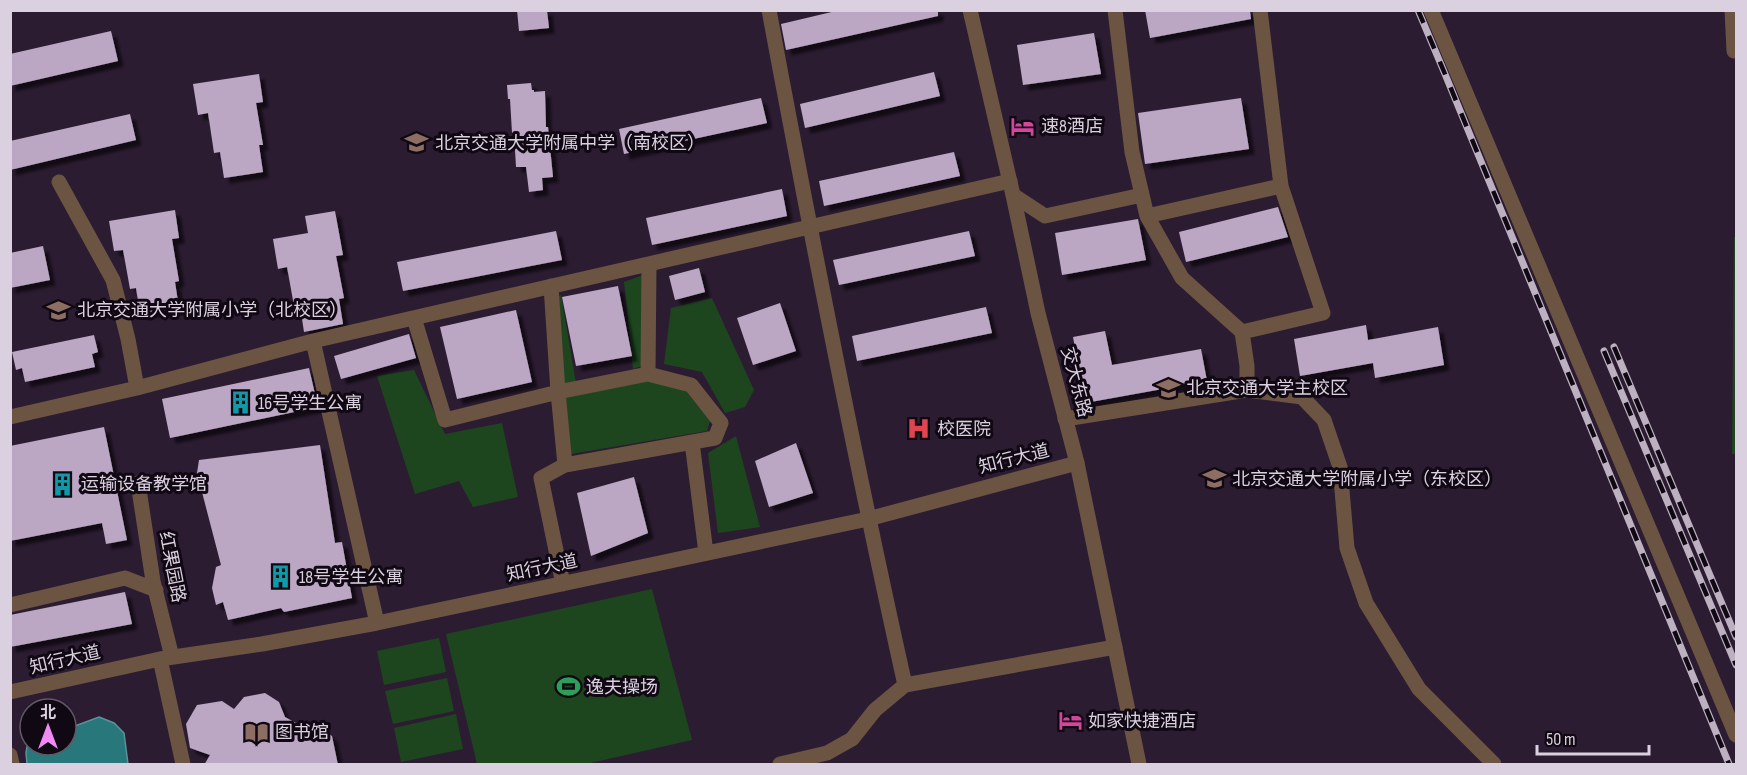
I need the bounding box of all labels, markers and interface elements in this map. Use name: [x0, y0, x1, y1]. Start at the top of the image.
hotel icon: 速8酒店: [1010, 113, 1036, 139]
place label: 速8酒店: [1041, 116, 1103, 137]
school or university icon: 北京交通大学附属中学（南校区）: [404, 130, 430, 156]
place label: 北京交通大学附属中学（南校区）: [435, 133, 705, 154]
school or university icon: 北京交通大学附属小学（北校区）: [46, 297, 72, 323]
place label: 北京交通大学附属小学（北校区）: [77, 300, 347, 321]
street label: 交大东路: [1057, 345, 1095, 419]
school or university icon: 北京交通大学主校区: [1155, 375, 1181, 401]
place label: 北京交通大学主校区: [1186, 378, 1348, 399]
building icon: 16号学生公寓: [227, 390, 253, 416]
place label: 16号学生公寓: [258, 393, 362, 414]
hospital icon: 校医院: [906, 416, 932, 442]
place label: 校医院: [937, 419, 991, 440]
street label: 知行大道: [977, 440, 1051, 478]
school or university icon: 北京交通大学附属小学（东校区）: [1201, 466, 1227, 492]
place label: 北京交通大学附属小学（东校区）: [1232, 469, 1502, 490]
building icon: 运输设备教学馆: [50, 471, 76, 497]
place label: 运输设备教学馆: [81, 474, 207, 495]
street label: 红果园路: [155, 530, 189, 604]
street label: 知行大道: [505, 550, 579, 586]
building icon: 18号学生公寓: [268, 564, 294, 590]
place label: 18号学生公寓: [299, 567, 403, 588]
street label: 知行大道: [28, 642, 102, 678]
sports icon: 逸夫操场: [555, 674, 581, 700]
place label: 逸夫操场: [586, 677, 658, 698]
north arrow: [18, 697, 78, 757]
text: 北: [40, 704, 56, 723]
hotel icon: 如家快捷酒店: [1057, 708, 1083, 734]
place label: 如家快捷酒店: [1088, 711, 1196, 732]
scale bar: [1537, 718, 1650, 756]
library icon: 图书馆: [244, 719, 270, 745]
place label: 图书馆: [275, 722, 329, 743]
text: 50 m: [1546, 729, 1576, 750]

